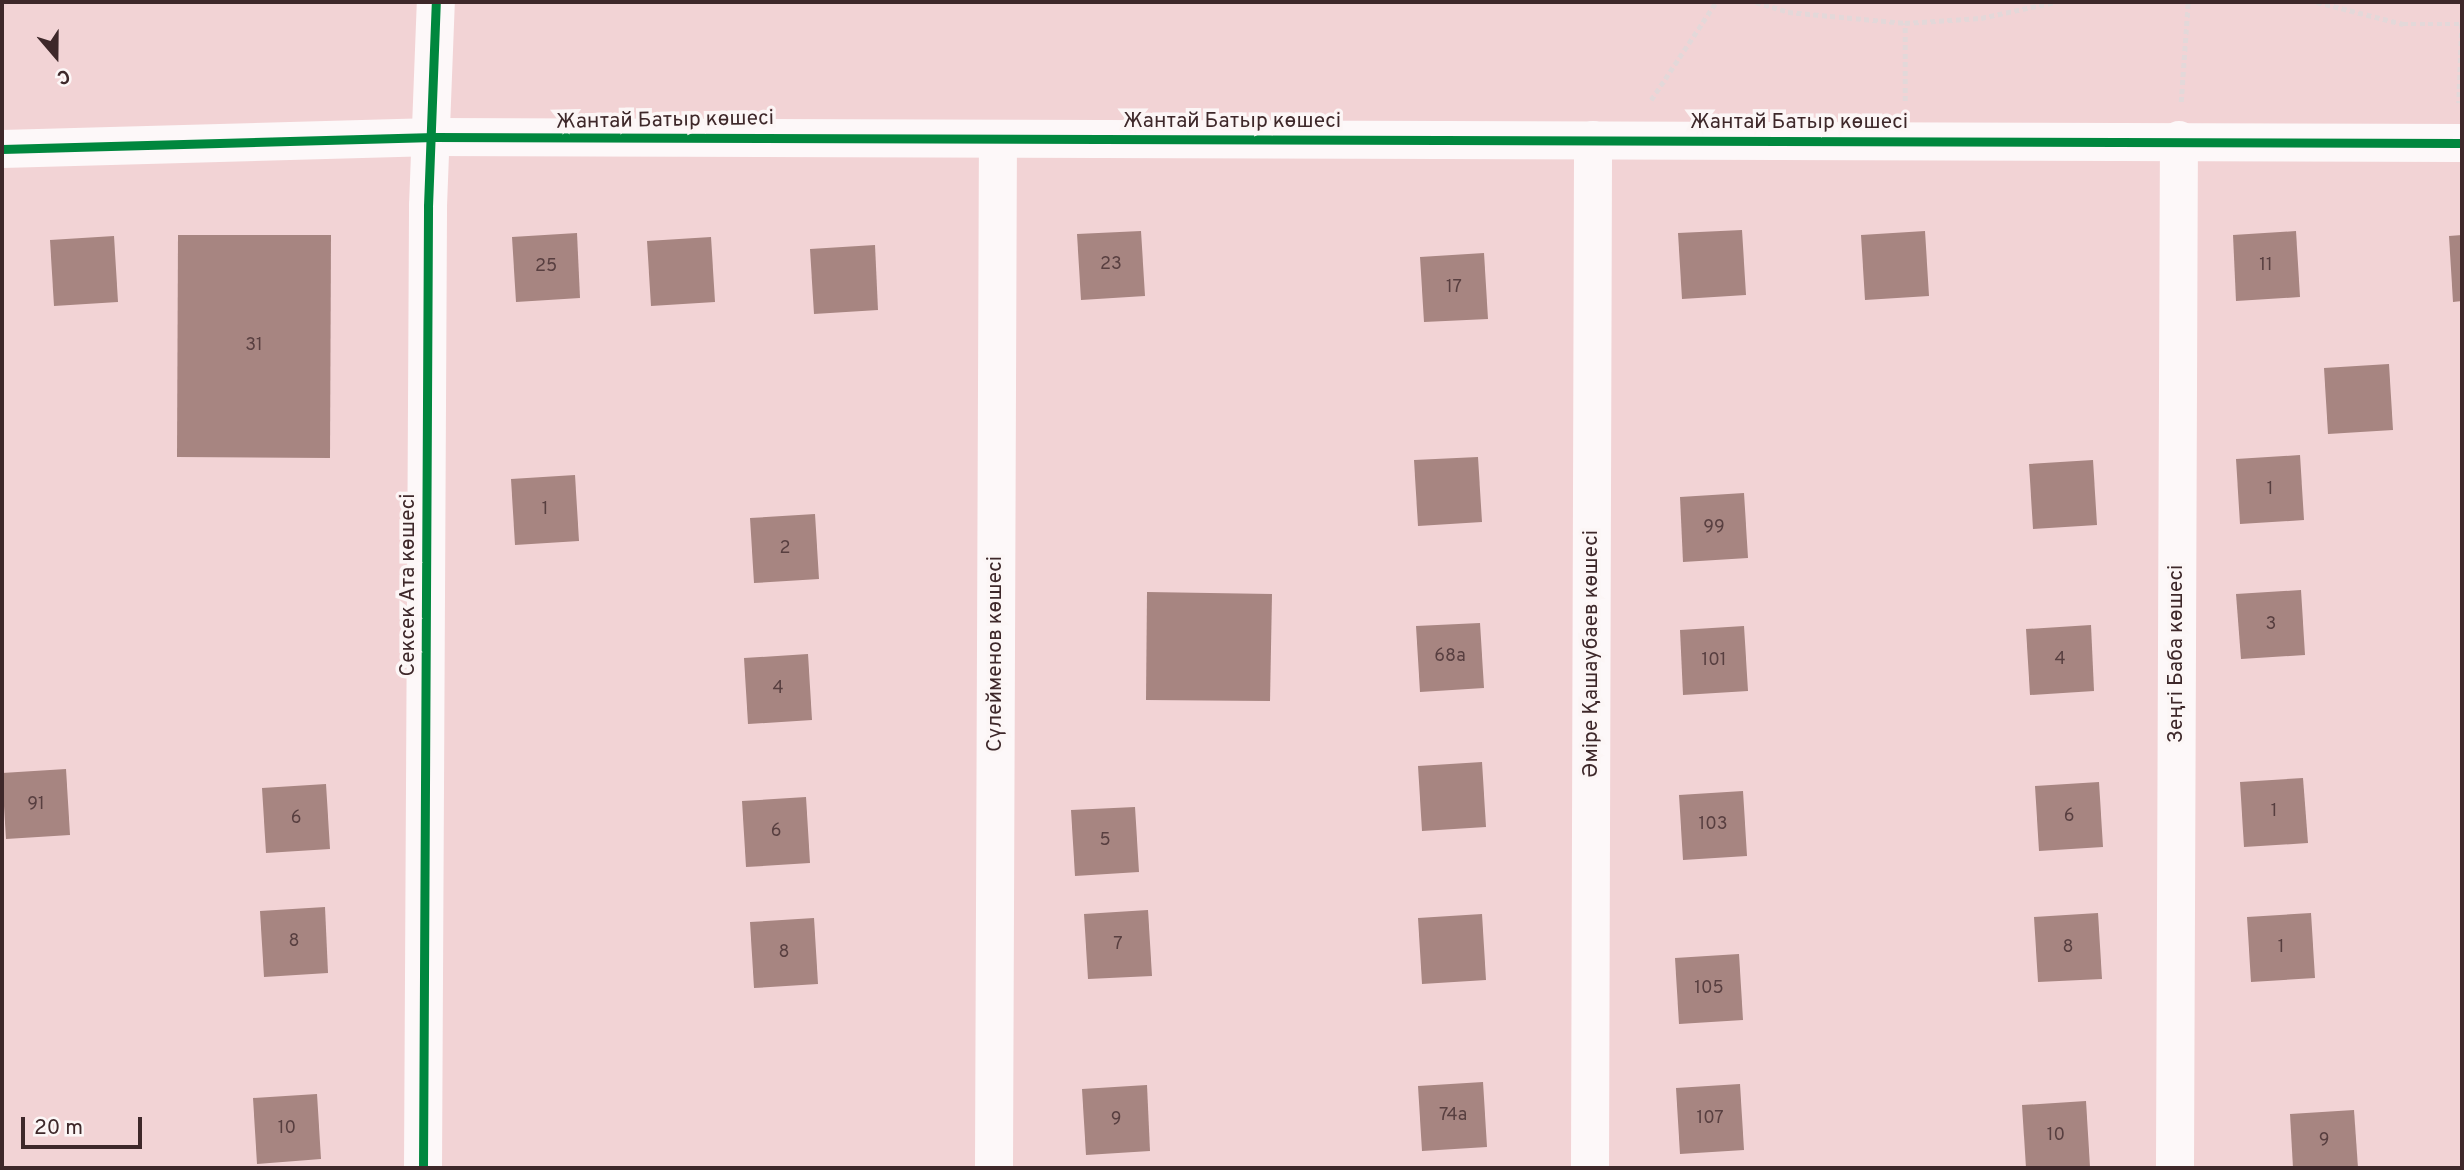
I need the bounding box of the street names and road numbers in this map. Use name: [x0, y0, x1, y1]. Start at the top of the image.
street label: Жантай Батыр көшесі: [556, 106, 774, 136]
street label: Жантай Батыр көшесі: [1123, 109, 1341, 135]
street label: Жантай Батыр көшесі: [1690, 110, 1908, 136]
street label: Сексек Ата көшесі: [396, 493, 422, 677]
street label: Әміре Қашаубаев көшесі: [1579, 530, 1605, 778]
street label: Сүлейменов көшесі: [983, 556, 1009, 752]
street label: Зеңгі Баба көшесі: [2164, 565, 2190, 743]

